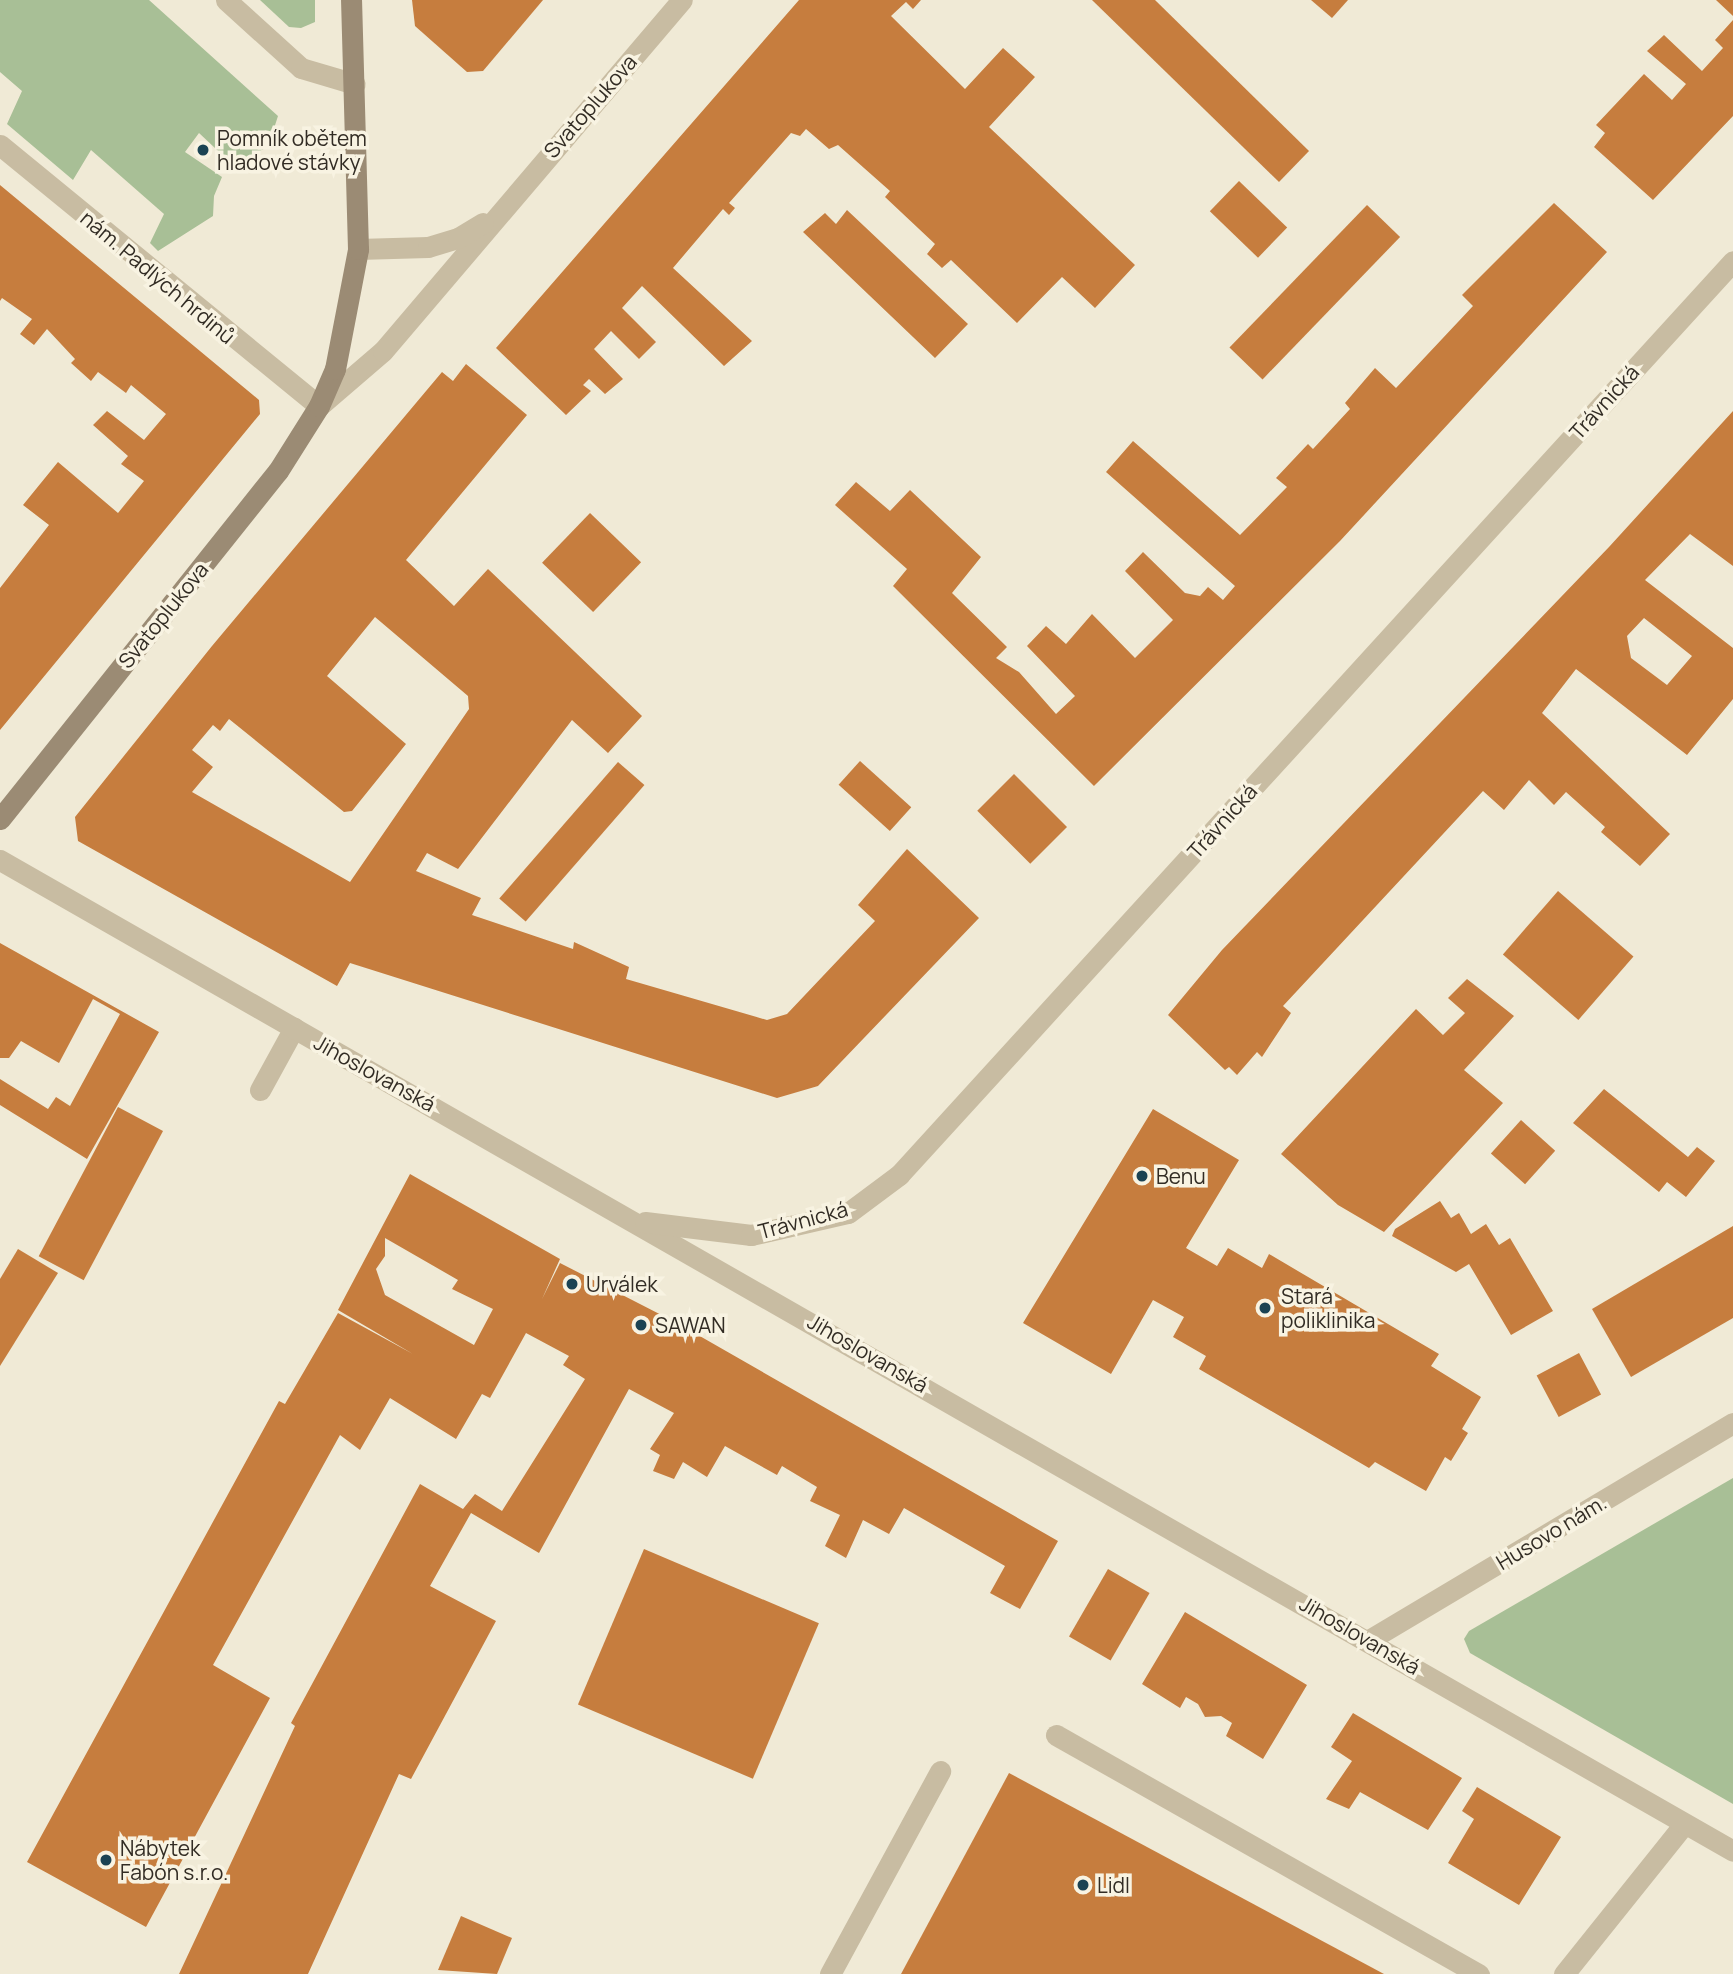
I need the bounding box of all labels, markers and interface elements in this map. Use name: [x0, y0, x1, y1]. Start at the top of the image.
street label: Svatoplukova: [538, 49, 642, 163]
place label: Pomník obětem hladové stávky: [217, 125, 367, 175]
marker: Pomník obětem hladové stávky: [195, 142, 211, 158]
street label: nám. Padlých hrdinů: [76, 205, 240, 349]
street label: Trávnická: [1564, 360, 1644, 444]
street label: Svatoplukova: [113, 557, 213, 673]
street label: Trávnická: [1182, 779, 1262, 863]
street label: Jihoslovanská: [310, 1029, 440, 1117]
place label: Benu: [1156, 1163, 1206, 1189]
marker: Benu: [1134, 1168, 1150, 1184]
street label: Trávnická: [755, 1196, 851, 1244]
place label: Urválek: [586, 1271, 658, 1297]
marker: Urválek: [564, 1276, 580, 1292]
place label: Stará poliklinika: [1281, 1283, 1375, 1333]
marker: Stará poliklinika: [1255, 1298, 1275, 1318]
street label: Jihoslovanská: [803, 1308, 933, 1398]
place label: SAWAN: [655, 1312, 726, 1338]
marker: SAWAN: [633, 1317, 649, 1333]
street label: Husovo nám.: [1491, 1489, 1611, 1575]
street label: Jihoslovanská: [1295, 1590, 1425, 1680]
place label: Nábytek Fabón s.r.o.: [120, 1835, 228, 1885]
marker: Nábytek Fabón s.r.o.: [98, 1852, 114, 1868]
place label: Lidl: [1097, 1872, 1130, 1898]
marker: Lidl: [1075, 1877, 1091, 1893]

